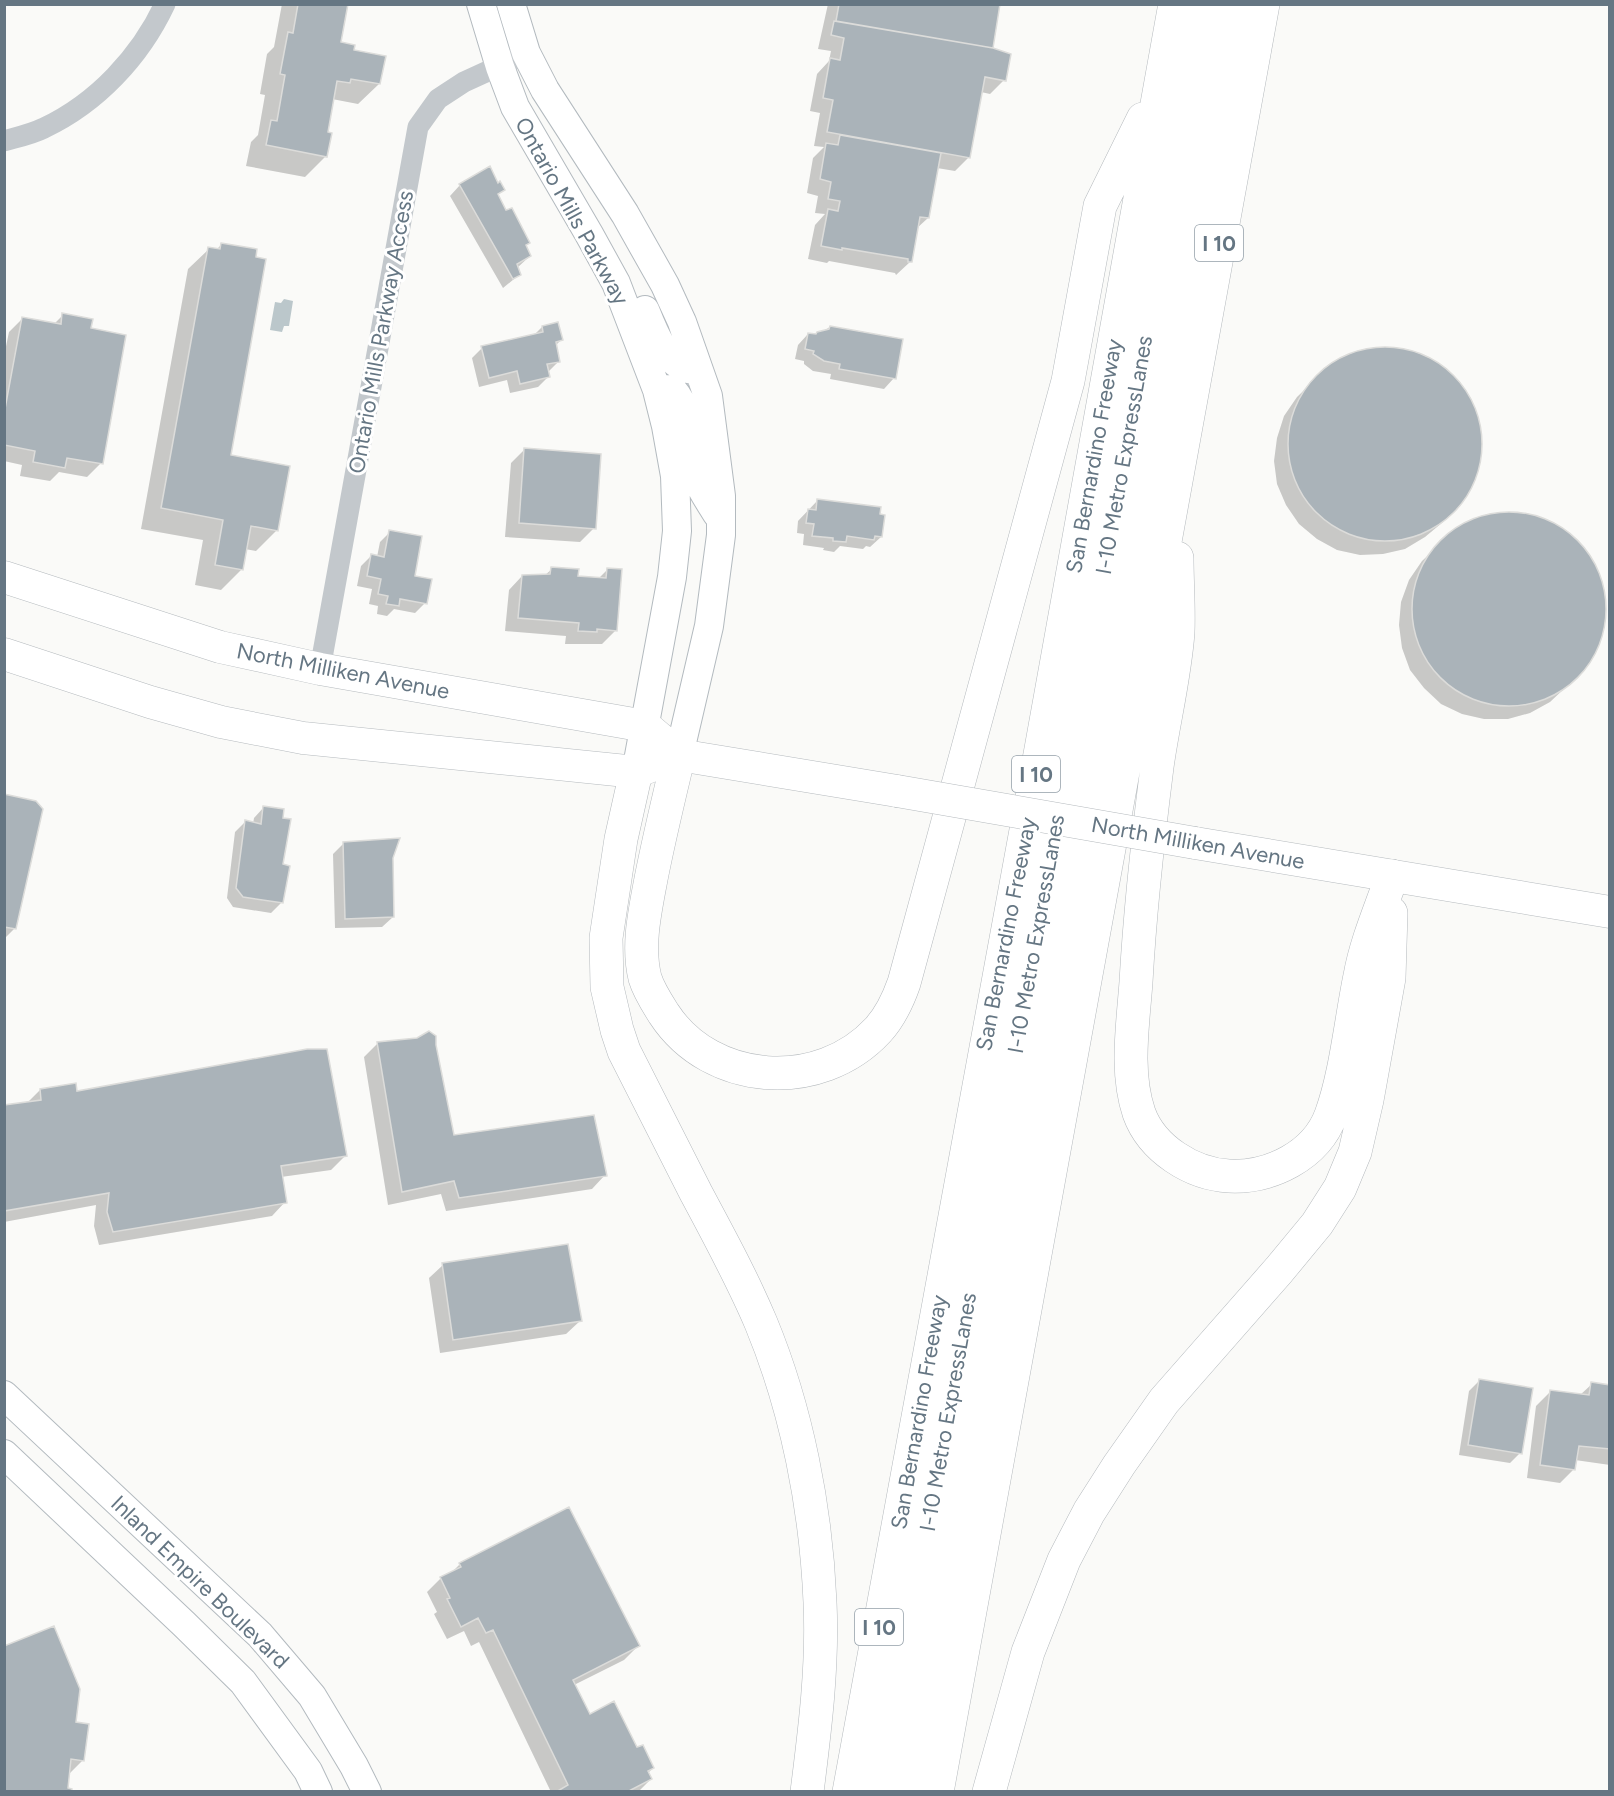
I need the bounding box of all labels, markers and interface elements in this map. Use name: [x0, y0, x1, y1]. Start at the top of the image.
street label: Ontario Mills Parkway: [509, 113, 635, 310]
street label: Ontario Mills Parkway Access: [343, 189, 419, 475]
road number: I 10: [1195, 225, 1243, 261]
street label: I-10 Metro ExpressLanes: [1090, 334, 1158, 576]
street label: San Bernardino Freeway: [1060, 336, 1128, 575]
street label: North Milliken Avenue: [234, 637, 452, 705]
road number: I 10: [1012, 756, 1060, 792]
street label: North Milliken Avenue: [1089, 811, 1307, 875]
street label: I-10 Metro ExpressLanes: [1002, 813, 1070, 1055]
street label: San Bernardino Freeway: [970, 815, 1042, 1053]
street label: I-10 Metro ExpressLanes: [914, 1291, 982, 1533]
street label: San Bernardino Freeway: [885, 1292, 953, 1531]
street label: Inland Empire Boulevard: [105, 1490, 295, 1674]
road number: I 10: [855, 1609, 903, 1645]

